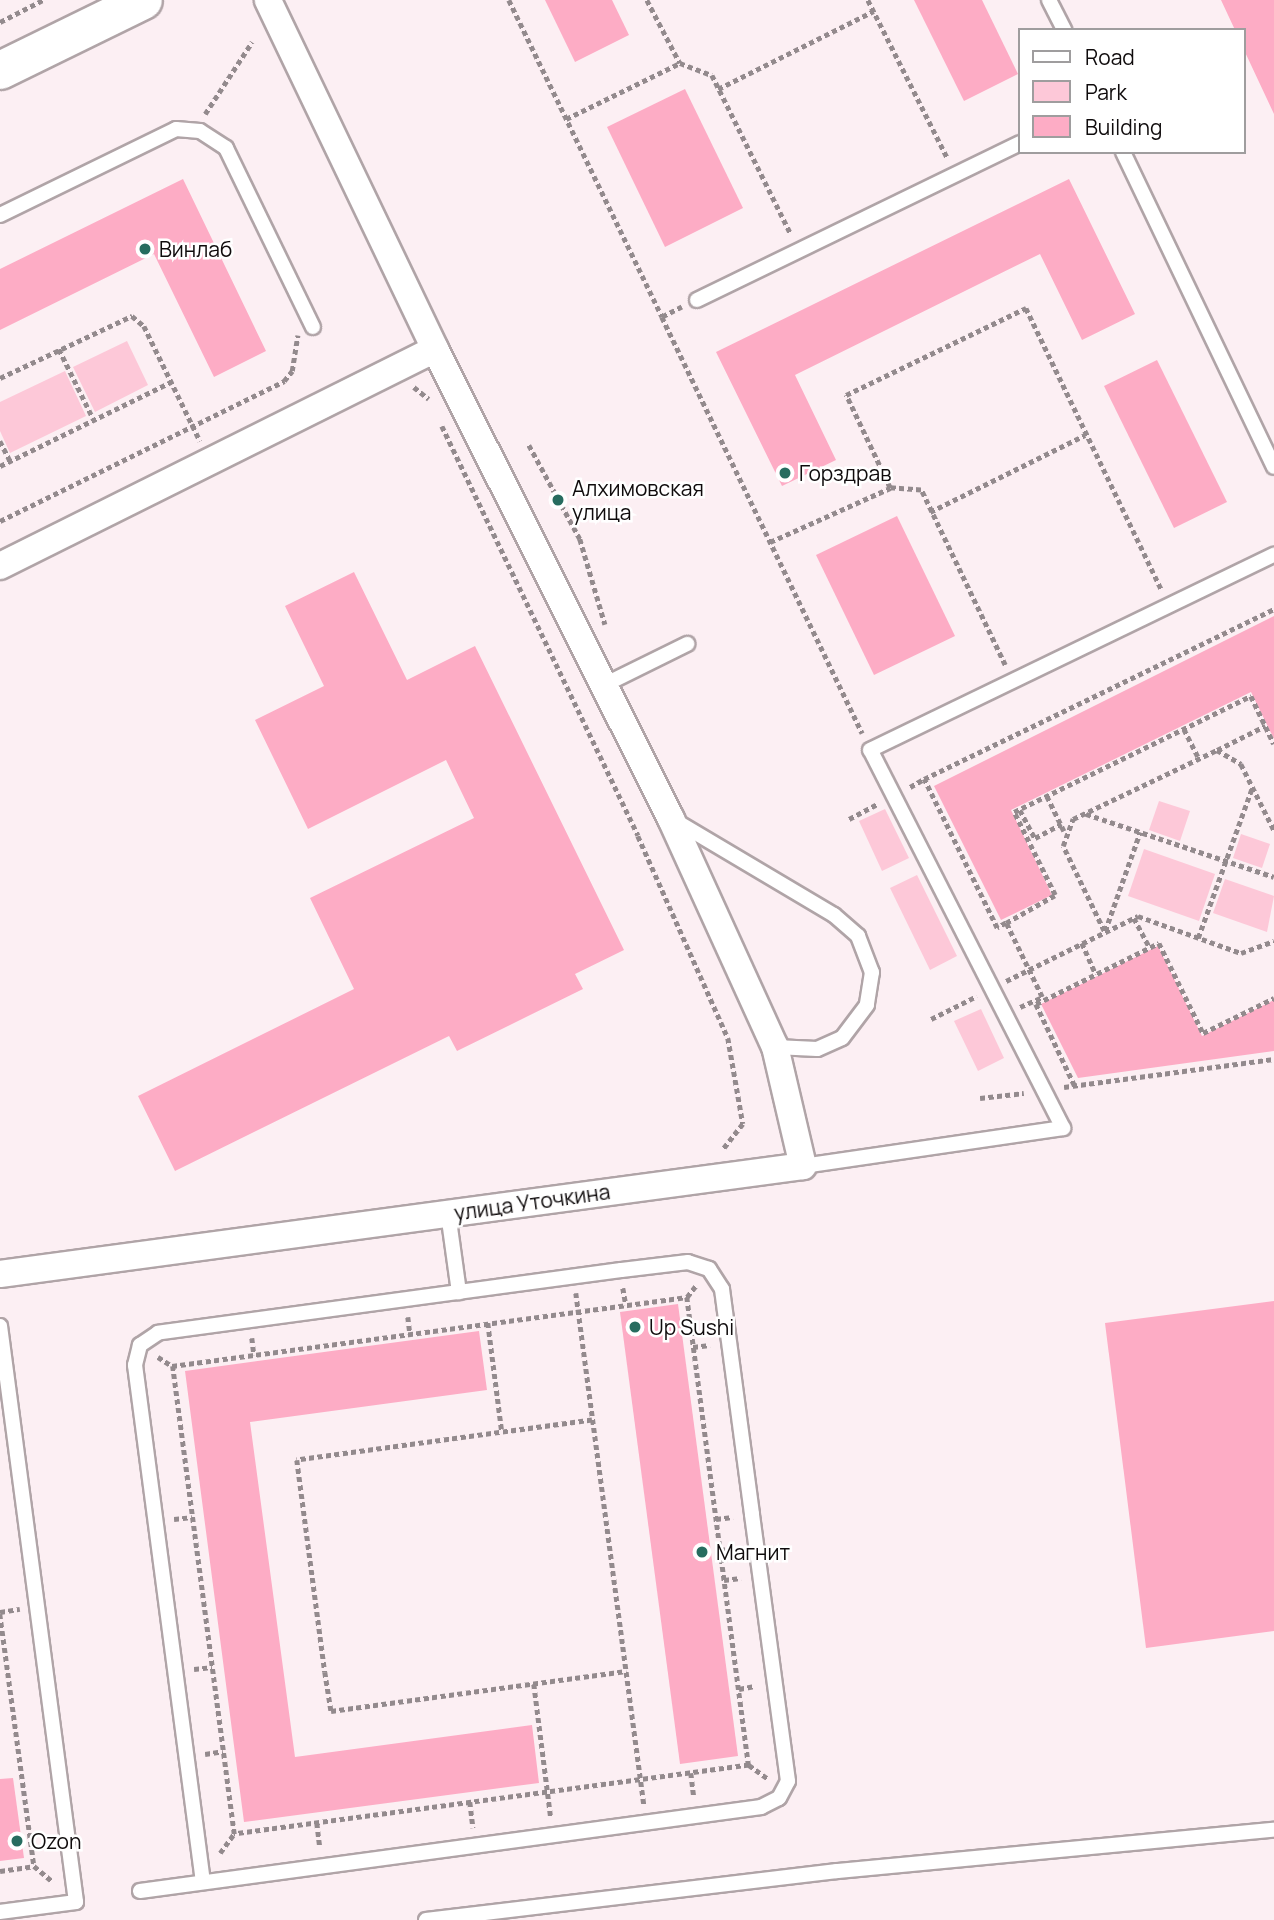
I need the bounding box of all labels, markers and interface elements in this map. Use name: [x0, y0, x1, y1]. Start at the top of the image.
legend: [1018, 28, 1246, 154]
text: Road: [1085, 43, 1135, 71]
text: Park: [1085, 78, 1127, 106]
text: Building: [1085, 113, 1162, 141]
place label: Винлаб: [159, 236, 232, 262]
marker: Винлаб: [137, 241, 153, 257]
place label: Горздрав: [799, 460, 891, 486]
marker: Горздрав: [777, 465, 793, 481]
place label: Алхимовская улица: [572, 475, 704, 525]
marker: Алхимовская улица: [550, 492, 566, 508]
street label: улица Уточкина: [452, 1179, 612, 1225]
place label: Up Sushi: [649, 1314, 734, 1340]
marker: Up Sushi: [627, 1319, 643, 1335]
place label: Магнит: [716, 1539, 790, 1565]
marker: Магнит: [694, 1544, 710, 1560]
place label: Ozon: [31, 1828, 81, 1854]
marker: Ozon: [9, 1833, 25, 1849]

